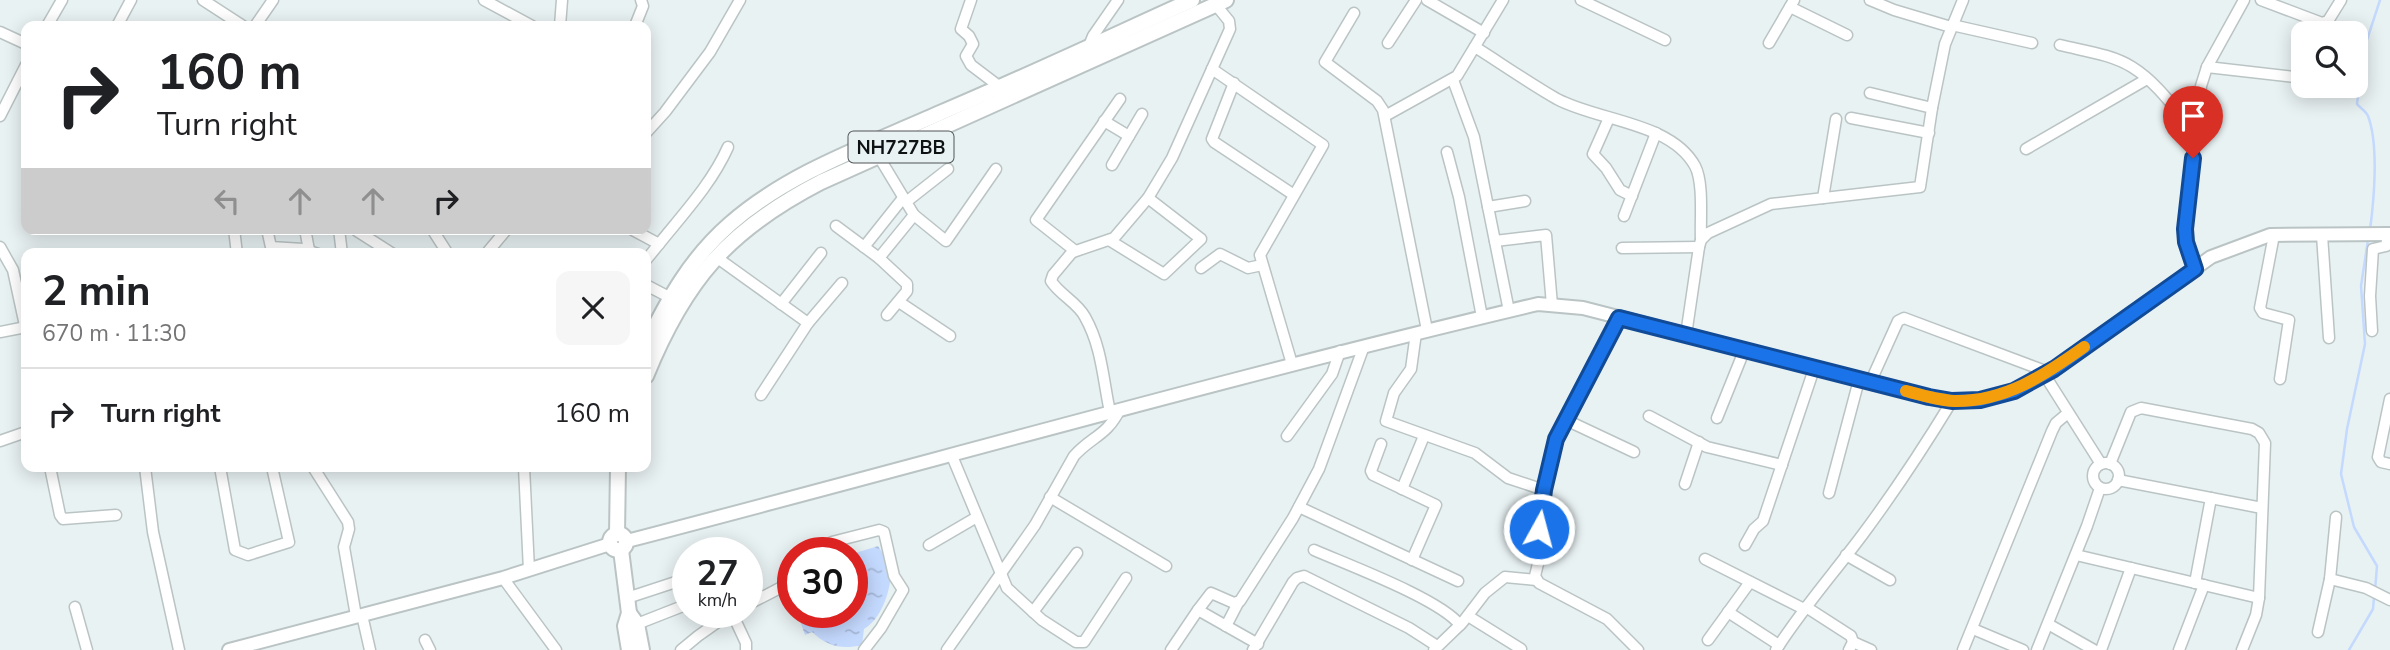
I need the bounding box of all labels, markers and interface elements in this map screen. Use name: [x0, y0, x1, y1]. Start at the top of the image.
map controls: [2291, 21, 2368, 98]
button: search: [2291, 21, 2368, 98]
text: 160 m: [157, 39, 301, 106]
icon: right: [42, 49, 133, 140]
pin: [2163, 86, 2223, 158]
icon: arrive: [2174, 97, 2212, 135]
text: Turn right: [157, 103, 297, 146]
road number: NH727BB: [848, 132, 954, 162]
icon: left: [208, 182, 246, 220]
icon: ahead: [281, 182, 319, 220]
icon: ahead: [354, 182, 392, 220]
icon: right: [427, 182, 465, 220]
text: 2 min: [42, 263, 151, 320]
button: close: [556, 271, 630, 345]
text: 670 m · 11:30: [42, 318, 187, 349]
icon: right: [42, 395, 80, 433]
text: Turn right: [101, 396, 220, 431]
text: 160 m: [554, 396, 630, 431]
position arrow: [1502, 492, 1576, 566]
speed limit sign: 30: [777, 537, 868, 628]
text: 27: [696, 550, 739, 597]
text: km/h: [698, 588, 737, 612]

